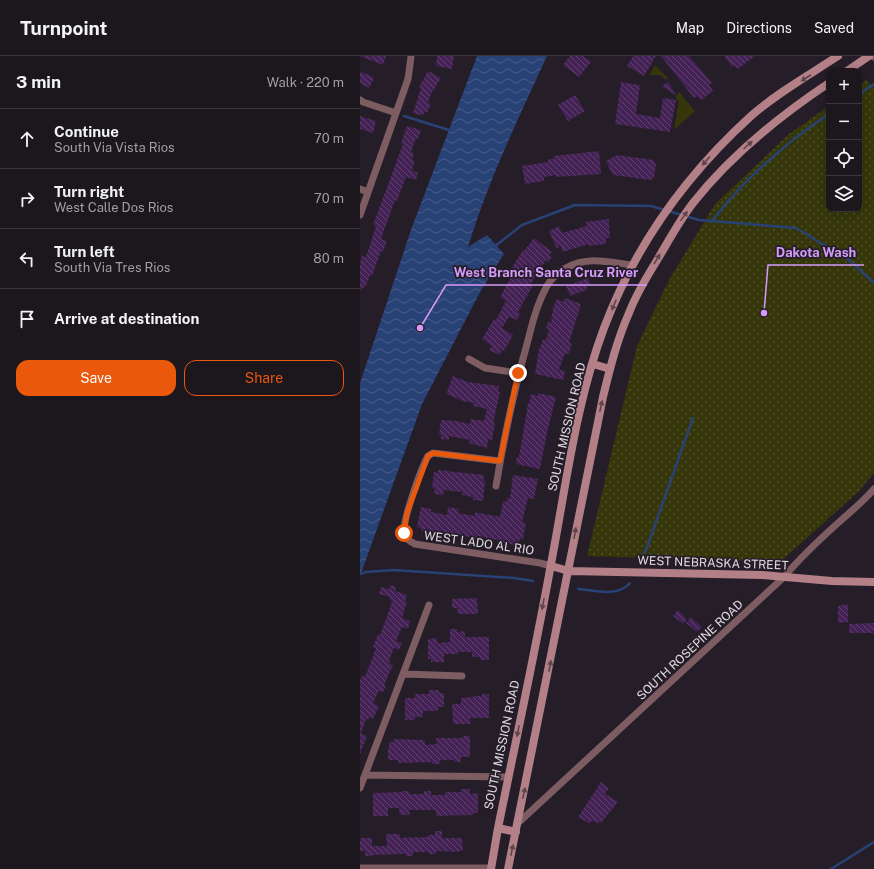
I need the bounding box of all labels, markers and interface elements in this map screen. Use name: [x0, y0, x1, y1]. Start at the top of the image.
text: Turnpoint: [20, 17, 107, 39]
text: Map: [676, 20, 704, 36]
text: Directions: [726, 20, 792, 36]
text: Saved: [814, 20, 854, 36]
map controls: [826, 68, 862, 212]
button: +: [826, 68, 862, 104]
text: 3 min: [16, 72, 61, 92]
one-way arrow: [800, 74, 811, 81]
text: Walk · 220 m: [267, 75, 344, 90]
button: −: [826, 104, 862, 140]
text: Continue: [54, 123, 119, 140]
icon: ahead: [16, 128, 38, 150]
text: 70 m: [314, 131, 344, 146]
text: South Via Vista Rios: [54, 140, 175, 155]
one-way arrow: [743, 140, 753, 149]
button: locate: [826, 140, 862, 176]
one-way arrow: [702, 156, 711, 166]
button: layers: [826, 176, 862, 212]
text: Turn right: [54, 183, 124, 200]
icon: right: [16, 188, 38, 210]
text: 70 m: [314, 191, 344, 206]
text: West Calle Dos Rios: [54, 200, 173, 215]
one-way arrow: [680, 211, 688, 221]
callout: Dakota Wash: [768, 240, 864, 265]
text: Turn left: [54, 243, 115, 260]
text: Dakota Wash: [776, 245, 856, 260]
icon: left: [16, 248, 38, 270]
text: 80 m: [313, 251, 344, 266]
one-way arrow: [654, 253, 661, 265]
text: South Via Tres Rios: [54, 260, 170, 275]
callout: West Branch Santa Cruz River: [446, 260, 647, 285]
text: West Branch Santa Cruz River: [454, 265, 639, 280]
one-way arrow: [611, 299, 617, 310]
icon: arrive: [16, 308, 38, 330]
text: Arrive at destination: [54, 310, 199, 327]
button: Save: [16, 360, 176, 396]
button: Share: [184, 360, 344, 396]
street label: SOUTH MISSION ROAD: [545, 361, 589, 493]
route end: [509, 364, 527, 382]
one-way arrow: [598, 399, 604, 412]
route start: [395, 524, 413, 542]
one-way arrow: [573, 527, 579, 539]
street label: WEST LADO AL RIO: [423, 528, 535, 558]
street label: WEST NEBRASKA STREET: [637, 553, 789, 573]
street label: SOUTH ROSEPINE ROAD: [634, 597, 746, 703]
one-way arrow: [540, 598, 546, 610]
one-way arrow: [547, 660, 553, 672]
street label: SOUTH MISSION ROAD: [481, 679, 523, 811]
one-way arrow: [514, 725, 520, 738]
one-way arrow: [521, 787, 527, 800]
one-way arrow: [509, 844, 515, 856]

